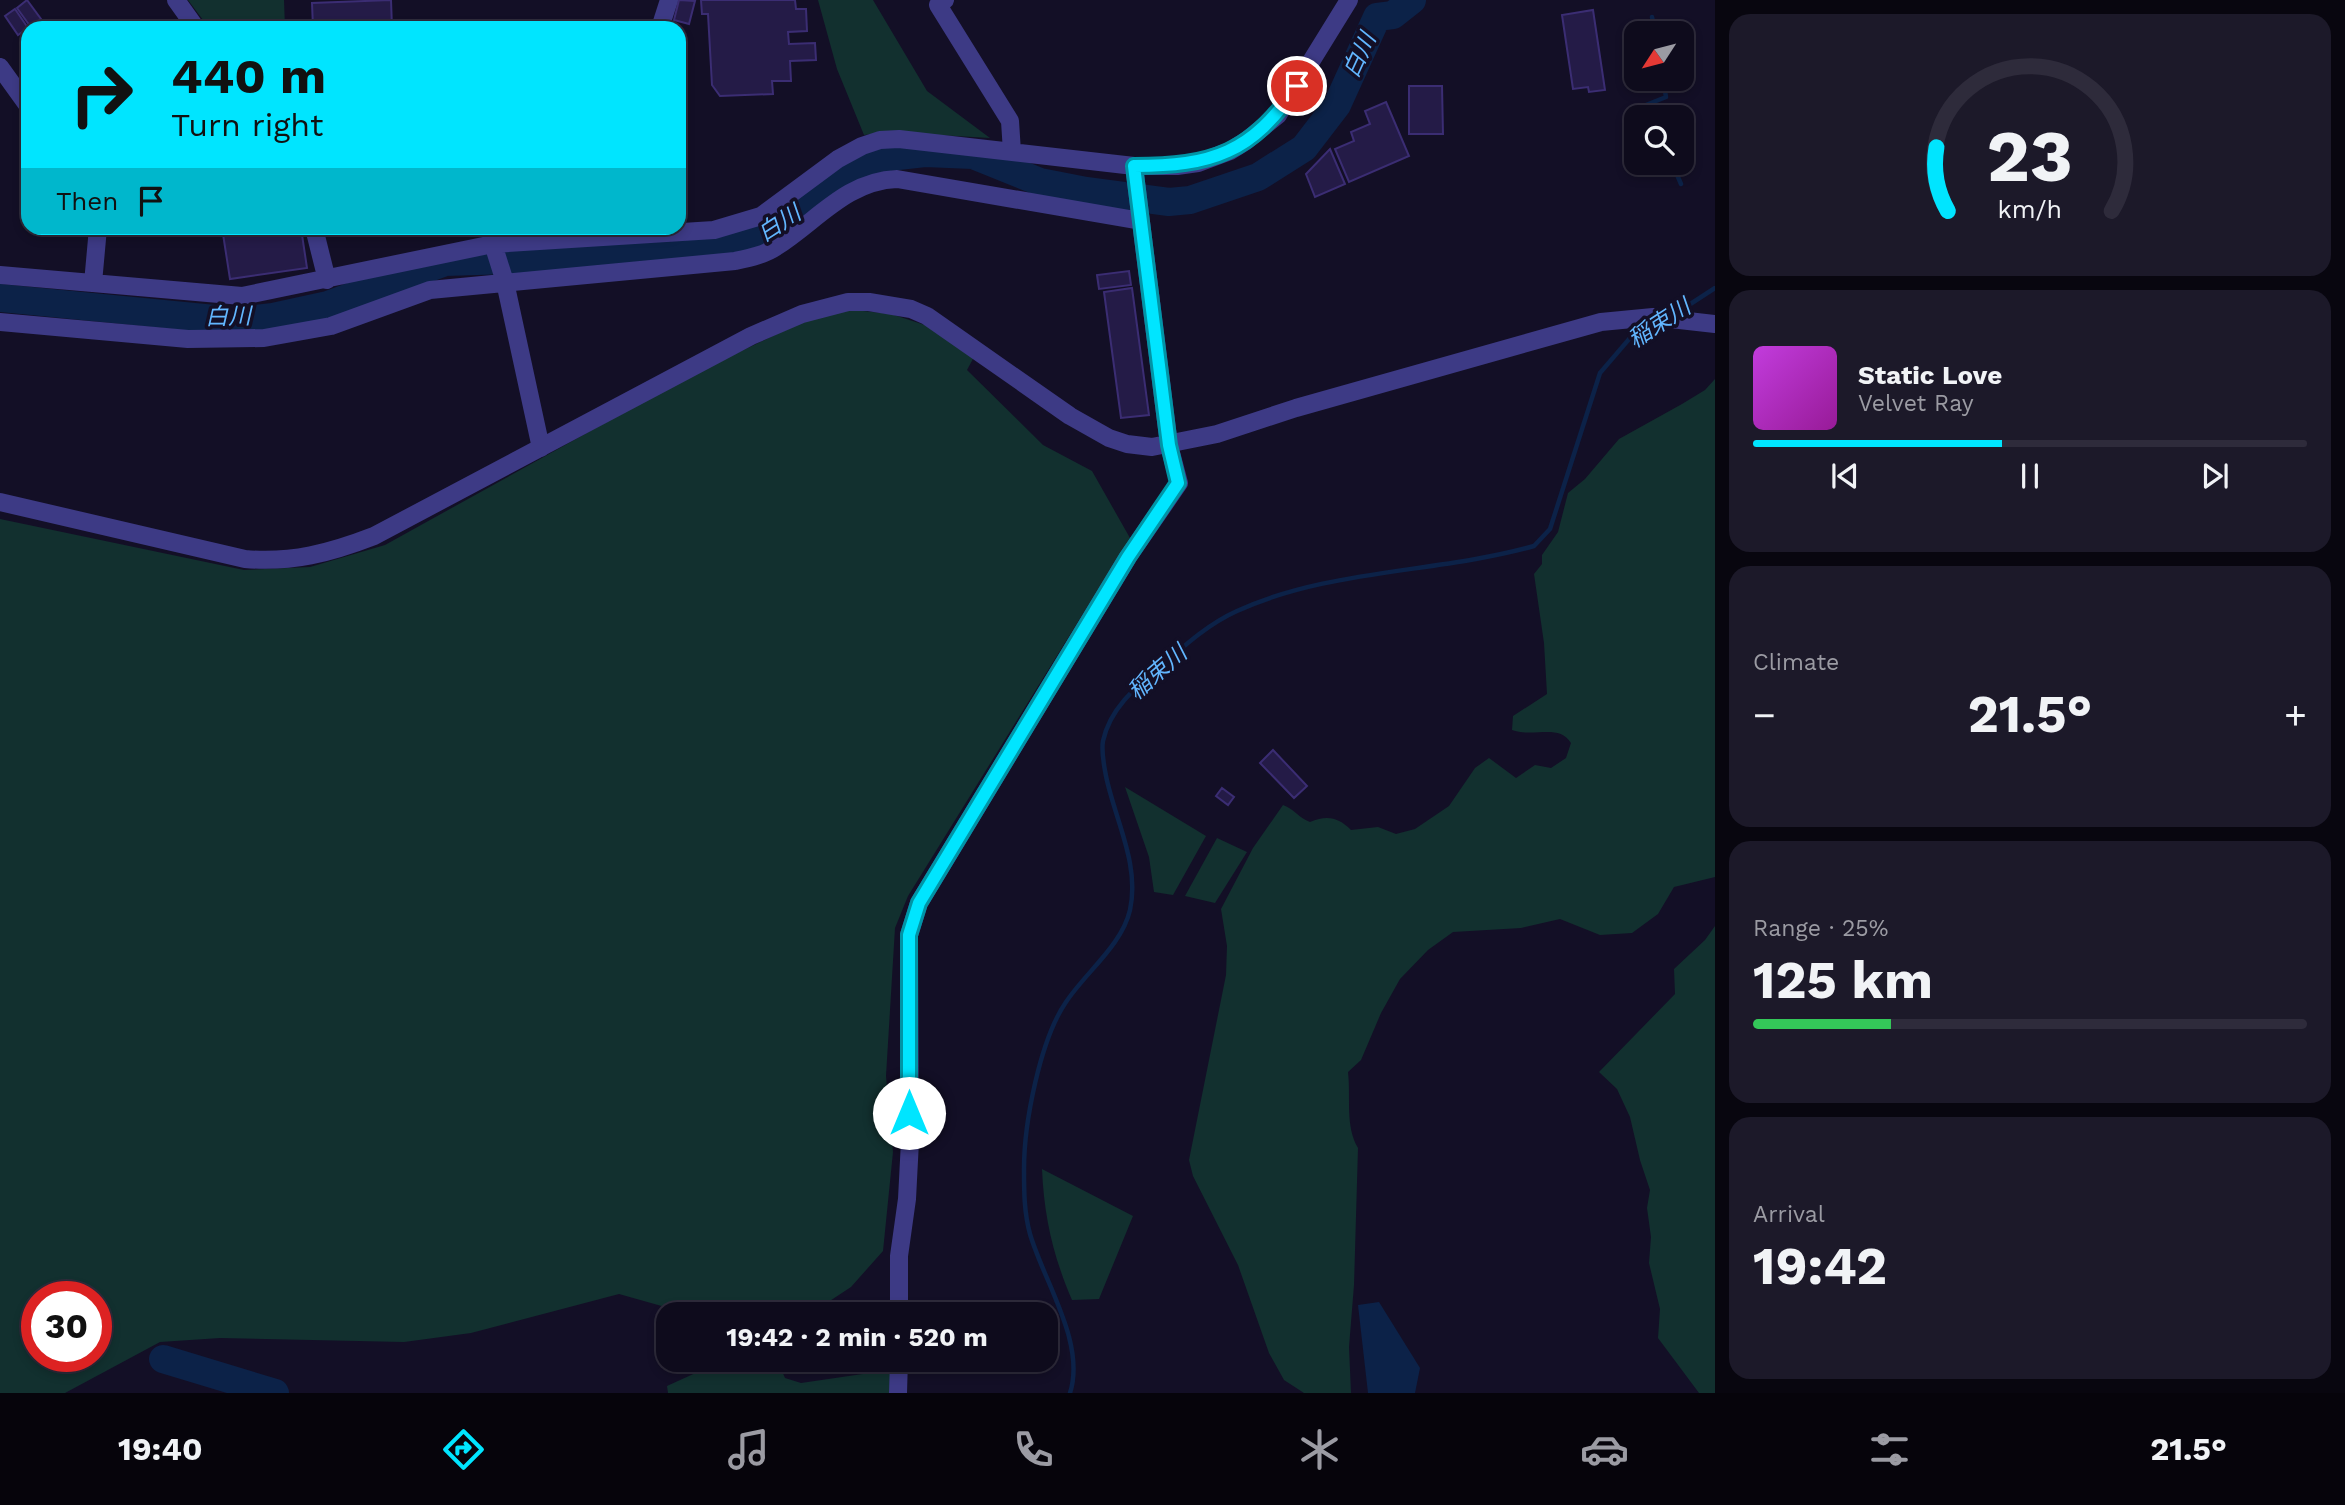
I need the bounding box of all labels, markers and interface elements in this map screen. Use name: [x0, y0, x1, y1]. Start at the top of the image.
north arrow: [1624, 21, 1694, 91]
map controls: [1624, 21, 1694, 175]
water label: 白川: [1337, 26, 1383, 82]
text: 440 m: [171, 47, 326, 105]
icon: right: [56, 49, 147, 140]
pin: [1267, 56, 1327, 116]
icon: arrive: [1278, 67, 1316, 105]
button: search: [1624, 105, 1694, 175]
text: Turn right: [171, 106, 323, 144]
text: 23: [1987, 113, 2073, 199]
icon: arrive: [132, 182, 170, 220]
text: Then: [56, 186, 118, 216]
text: km/h: [1998, 195, 2062, 224]
water label: 白川: [753, 198, 808, 247]
water label: 稲束川: [1623, 292, 1698, 354]
water label: 白川: [205, 303, 254, 330]
text: Static Love: [1858, 360, 2002, 390]
text: Velvet Ray: [1858, 390, 1974, 417]
icon: previous: [1826, 457, 1864, 495]
icon: pause: [2011, 457, 2049, 495]
icon: next: [2196, 457, 2234, 495]
water label: 稲束川: [1122, 638, 1194, 705]
text: Climate: [1753, 649, 1839, 676]
text: 21.5°: [1968, 684, 2092, 745]
text: −: [1753, 693, 1776, 737]
text: +: [2284, 693, 2307, 737]
text: Range · 25%: [1753, 915, 1888, 942]
text: 125 km: [1753, 950, 1933, 1011]
position arrow: [872, 1076, 946, 1150]
text: Arrival: [1753, 1201, 1825, 1228]
text: 19:42: [1753, 1236, 1887, 1297]
speed limit sign: 30: [21, 1281, 112, 1372]
text: 19:42 · 2 min · 520 m: [726, 1322, 988, 1352]
icon: directions: [439, 1425, 488, 1474]
icon: music: [724, 1425, 773, 1474]
icon: phone: [1009, 1425, 1058, 1474]
icon: climate: [1295, 1425, 1344, 1474]
icon: car: [1580, 1425, 1629, 1474]
icon: filters: [1865, 1425, 1914, 1474]
text: 19:40: [118, 1430, 203, 1468]
text: 21.5°: [2150, 1430, 2227, 1468]

